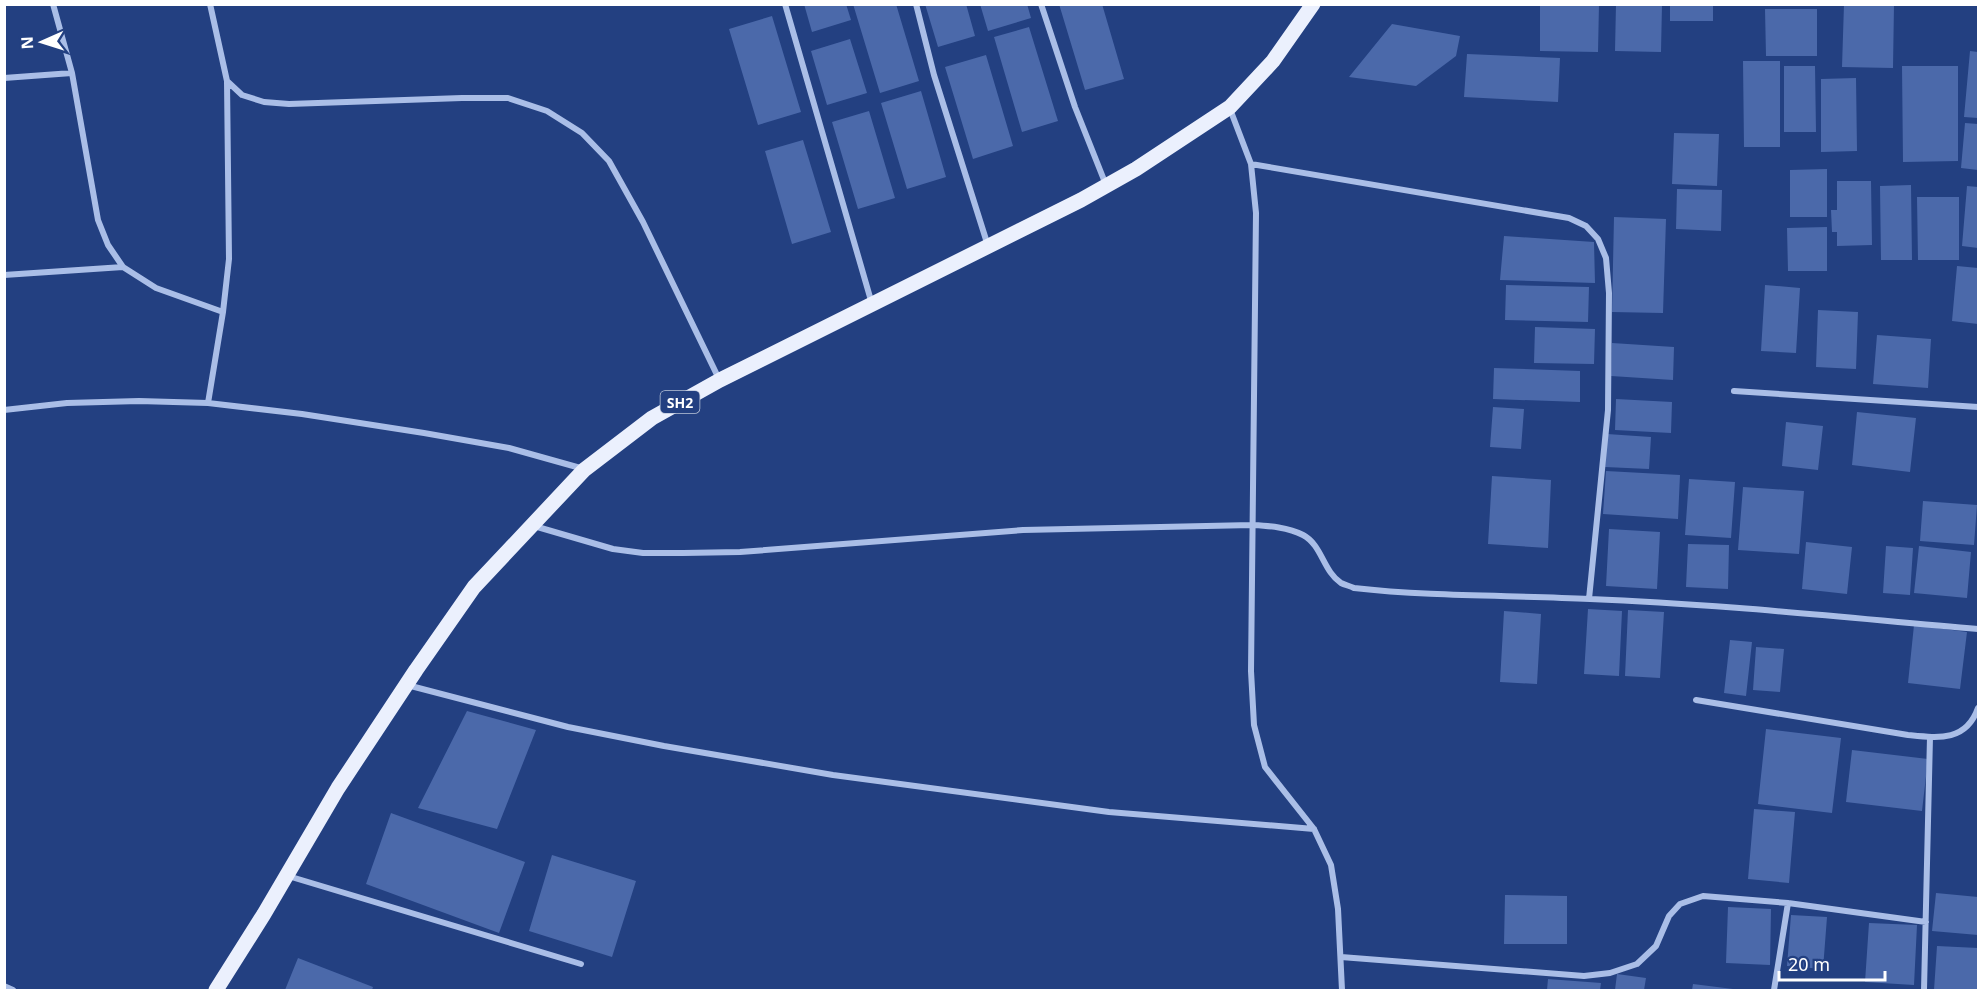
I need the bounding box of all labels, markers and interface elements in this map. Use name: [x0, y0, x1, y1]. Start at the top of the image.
north arrow: [12, 12, 72, 72]
text: N: [16, 36, 38, 50]
road number: SH2: [660, 391, 700, 413]
scale bar: [1779, 944, 1886, 982]
text: 20 m: [1788, 952, 1830, 976]

